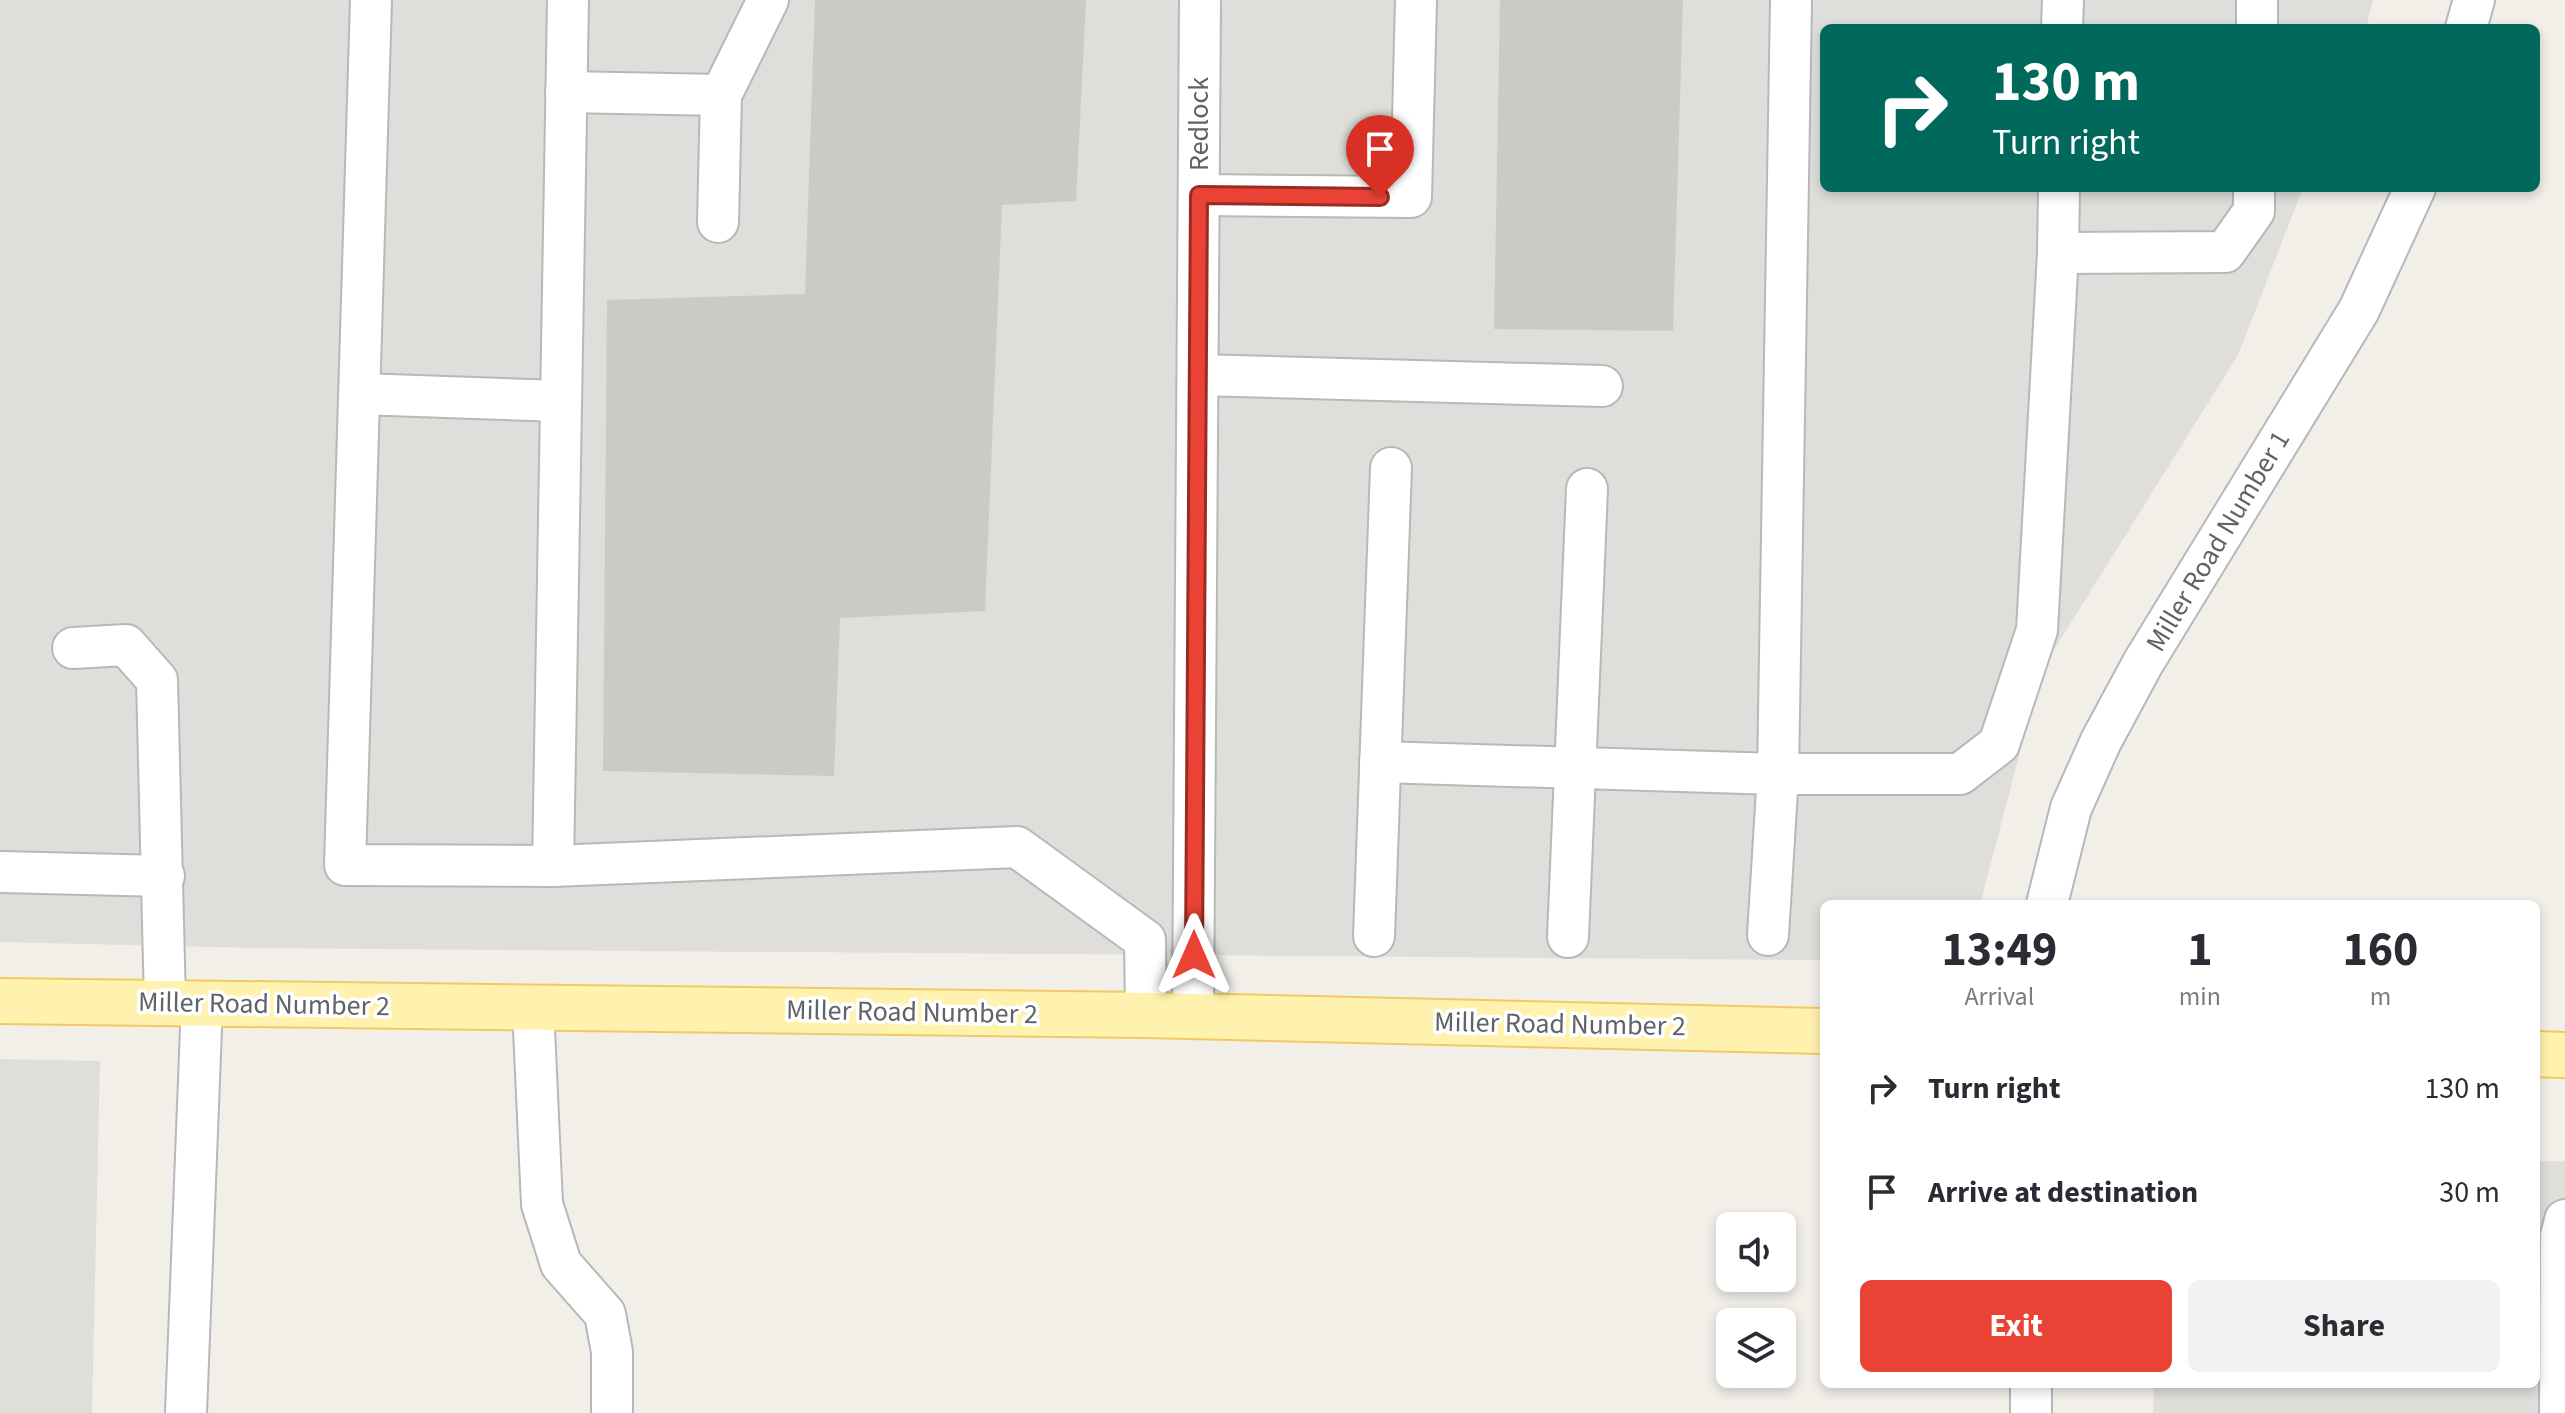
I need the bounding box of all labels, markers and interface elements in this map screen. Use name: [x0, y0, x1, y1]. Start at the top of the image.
text: 130 m: [1992, 43, 2140, 122]
icon: right: [1860, 56, 1964, 160]
street label: Redlock: [1179, 77, 1219, 171]
pin: [1346, 115, 1414, 197]
text: Turn right: [1992, 117, 2140, 168]
icon: arrive: [1358, 127, 1402, 171]
street label: Miller Road Number 1: [2136, 423, 2300, 659]
position arrow: [1152, 913, 1236, 997]
text: 13:49: [1941, 916, 2057, 984]
text: 1: [2187, 916, 2213, 984]
text: 160: [2342, 916, 2418, 984]
text: Arrival: [1964, 978, 2034, 1015]
text: min: [2179, 978, 2221, 1015]
text: m: [2370, 978, 2391, 1015]
street label: Miller Road Number 2: [138, 982, 390, 1026]
street label: Miller Road Number 2: [786, 990, 1038, 1034]
street label: Miller Road Number 2: [1434, 1002, 1686, 1046]
icon: right: [1860, 1066, 1904, 1110]
text: Turn right: [1928, 1067, 2060, 1110]
text: 130 m: [2424, 1067, 2500, 1110]
icon: arrive: [1860, 1170, 1904, 1214]
text: Arrive at destination: [1928, 1171, 2198, 1214]
text: 30 m: [2439, 1171, 2500, 1214]
map controls: [1716, 1212, 1796, 1388]
button: sound: [1716, 1212, 1796, 1292]
button: Exit: [1860, 1280, 2172, 1372]
button: Share: [2188, 1280, 2500, 1372]
button: layers: [1716, 1308, 1796, 1388]

